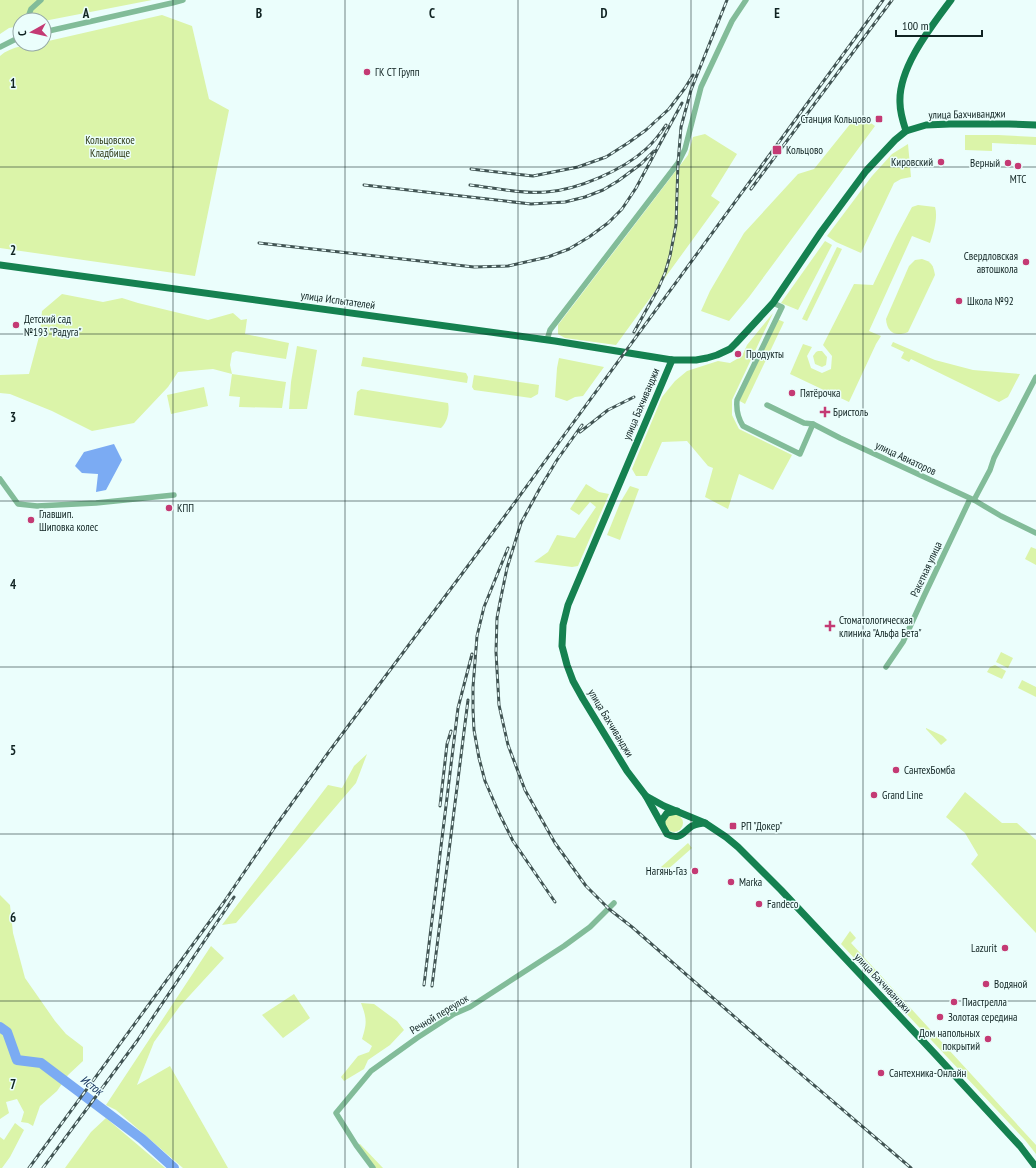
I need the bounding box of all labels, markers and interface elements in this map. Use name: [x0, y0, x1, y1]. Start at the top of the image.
text: A: [82, 5, 90, 22]
text: B: [256, 5, 262, 22]
text: C: [429, 5, 435, 22]
text: D: [601, 5, 608, 22]
text: E: [774, 5, 780, 22]
north arrow: [12, 12, 52, 52]
scale bar: [896, 12, 982, 38]
text: 100 m: [902, 18, 929, 33]
text: С: [15, 30, 29, 37]
place label: ГК СТ Групп: [375, 65, 420, 79]
marker: ГК СТ Групп: [362, 67, 372, 77]
text: 1: [10, 75, 16, 92]
street label: улица Бахчиванджи: [928, 106, 1006, 122]
place label: Станция Кольцово: [800, 112, 871, 126]
marker: Станция Кольцово: [874, 114, 884, 124]
park label: Кольцовское Кладбище: [85, 133, 135, 160]
place label: Кольцово: [786, 143, 823, 157]
marker: Кольцово: [771, 144, 783, 156]
place label: Кировский: [891, 155, 933, 169]
place label: Верный: [970, 156, 1000, 170]
marker: Кировский: [936, 157, 946, 167]
marker: Верный: [1003, 158, 1013, 168]
marker: МТС: [1013, 161, 1023, 171]
place label: МТС: [1010, 172, 1026, 186]
text: 2: [10, 242, 16, 259]
place label: Свердловская автошкола: [964, 249, 1018, 276]
marker: Свердловская автошкола: [1021, 257, 1031, 267]
street label: улица Испытателей: [300, 288, 376, 312]
place label: Школа №92: [967, 294, 1014, 308]
marker: Школа №92: [954, 296, 964, 306]
place label: Детский сад №193 "Радуга": [24, 312, 82, 339]
marker: Детский сад №193 "Радуга": [11, 320, 21, 330]
place label: Продукты: [746, 347, 784, 361]
marker: Продукты: [733, 349, 743, 359]
street label: улица Бахчиванджи: [619, 366, 663, 442]
place label: Пятёрочка: [800, 386, 841, 400]
marker: Пятёрочка: [787, 388, 797, 398]
place label: Бристоль: [833, 405, 868, 419]
marker: Бристоль: [820, 407, 830, 417]
text: 3: [10, 409, 16, 426]
street label: улица Авиаторов: [873, 438, 939, 478]
place label: КПП: [177, 501, 194, 515]
marker: КПП: [164, 503, 174, 513]
place label: Главшип. Шиповка колес: [39, 507, 98, 534]
marker: Главшип. Шиповка колес: [26, 515, 36, 525]
street label: Ракетная улица: [907, 539, 945, 599]
text: 4: [10, 576, 17, 593]
place label: Стоматологическая клиника "Альфа Бета": [839, 613, 922, 640]
marker: Стоматологическая клиника "Альфа Бета": [824, 620, 836, 632]
street label: улица Бахчиванджи: [585, 686, 637, 760]
text: 5: [10, 742, 16, 759]
place label: СантехБомба: [904, 763, 955, 777]
marker: СантехБомба: [891, 765, 901, 775]
place label: Grand Line: [882, 788, 924, 802]
marker: Grand Line: [869, 790, 879, 800]
place label: РП "Докер": [741, 819, 783, 833]
marker: РП "Докер": [728, 821, 738, 831]
place label: Нагянь-Газ: [646, 864, 687, 878]
marker: Нагянь-Газ: [690, 866, 700, 876]
place label: Marka: [739, 875, 762, 889]
marker: Marka: [726, 877, 736, 887]
place label: Fandeco: [767, 897, 799, 911]
marker: Fandeco: [754, 899, 764, 909]
text: 6: [10, 909, 16, 926]
place label: Lazurit: [971, 941, 997, 955]
marker: Lazurit: [1000, 943, 1010, 953]
street label: улица Бахчиванджи: [852, 950, 915, 1016]
place label: Водяной: [994, 977, 1028, 991]
marker: Водяной: [981, 979, 991, 989]
street label: Речной переулок: [407, 991, 472, 1037]
place label: Пиастрелла: [962, 995, 1007, 1009]
marker: Пиастрелла: [949, 997, 959, 1007]
place label: Золотая середина: [948, 1010, 1017, 1024]
marker: Золотая середина: [935, 1012, 945, 1022]
place label: Дом напольных покрытий: [919, 1026, 980, 1053]
marker: Дом напольных покрытий: [983, 1034, 993, 1044]
place label: Сантехника-Онлайн: [889, 1066, 966, 1080]
marker: Сантехника-Онлайн: [876, 1068, 886, 1078]
water label: Исток: [78, 1072, 107, 1099]
text: 7: [10, 1076, 16, 1093]

